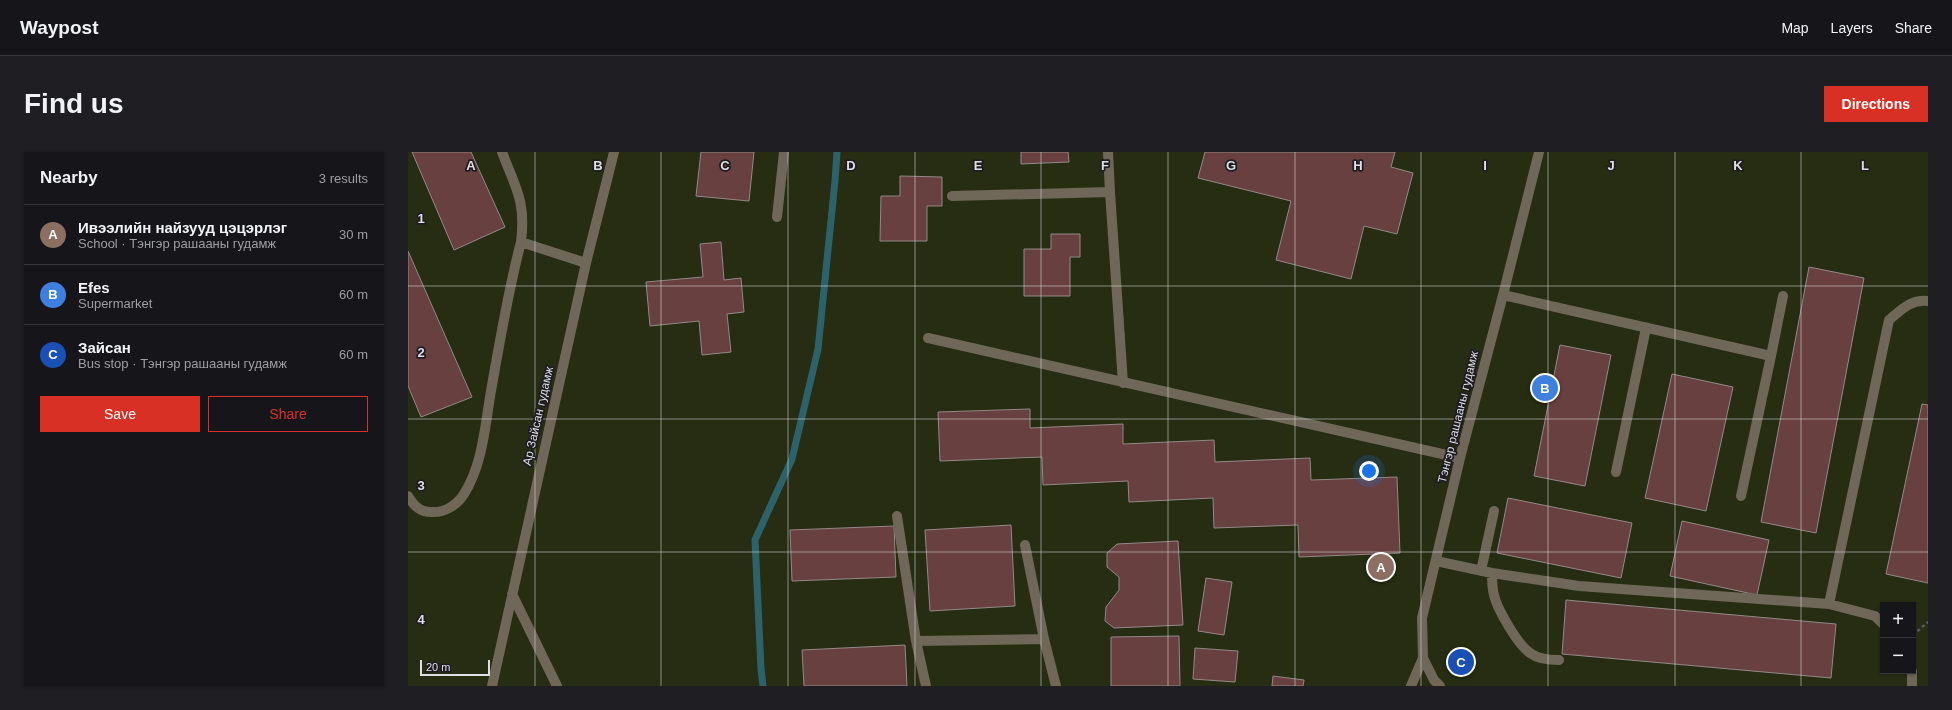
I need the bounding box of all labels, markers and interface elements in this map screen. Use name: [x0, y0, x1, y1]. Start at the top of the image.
text: Waypost: [20, 17, 98, 38]
text: Map: [1781, 20, 1809, 36]
text: Layers: [1831, 20, 1873, 36]
text: Share: [1895, 20, 1932, 36]
button: Directions: [1824, 86, 1928, 122]
text: Find us: [24, 88, 124, 119]
text: A: [466, 158, 476, 173]
text: B: [593, 158, 603, 173]
text: C: [720, 158, 730, 173]
text: D: [846, 158, 856, 173]
text: E: [974, 158, 983, 173]
text: F: [1101, 158, 1109, 173]
text: G: [1226, 158, 1236, 173]
text: H: [1353, 158, 1363, 173]
text: I: [1483, 158, 1487, 173]
text: J: [1607, 158, 1615, 173]
text: K: [1733, 158, 1743, 173]
text: L: [1861, 158, 1869, 173]
text: Nearby: [40, 168, 98, 187]
text: 3 results: [319, 171, 368, 186]
text: 1: [417, 211, 425, 226]
text: Ивээлийн найзууд цэцэрлэг: [78, 219, 287, 236]
text: A: [48, 227, 58, 242]
text: 30 m: [339, 227, 368, 242]
text: School · Тэнгэр рашааны гудамж: [78, 236, 276, 251]
text: Efes: [78, 279, 110, 296]
text: B: [48, 287, 58, 302]
text: 60 m: [339, 287, 368, 302]
text: Supermarket: [78, 296, 152, 311]
text: Зайсан: [78, 339, 131, 356]
text: 2: [417, 345, 425, 360]
text: C: [48, 347, 58, 362]
text: 60 m: [339, 347, 368, 362]
street label: Тэнгэр рашааны гудамж: [1435, 350, 1481, 484]
text: Bus stop · Тэнгэр рашааны гудамж: [78, 356, 287, 371]
street label: Ар Зайсан гудамж: [520, 365, 556, 467]
pin: B: [1532, 373, 1558, 403]
button: Save: [40, 396, 200, 432]
button: Share: [208, 396, 368, 432]
your location: [1359, 461, 1379, 481]
text: 3: [417, 478, 425, 493]
pin: A: [1368, 552, 1394, 582]
map controls: [1880, 602, 1916, 674]
button: +: [1880, 602, 1916, 638]
text: 4: [417, 612, 425, 627]
button: −: [1880, 638, 1916, 674]
pin: C: [1448, 647, 1474, 677]
scale bar: [420, 658, 490, 677]
text: 20 m: [426, 661, 450, 673]

